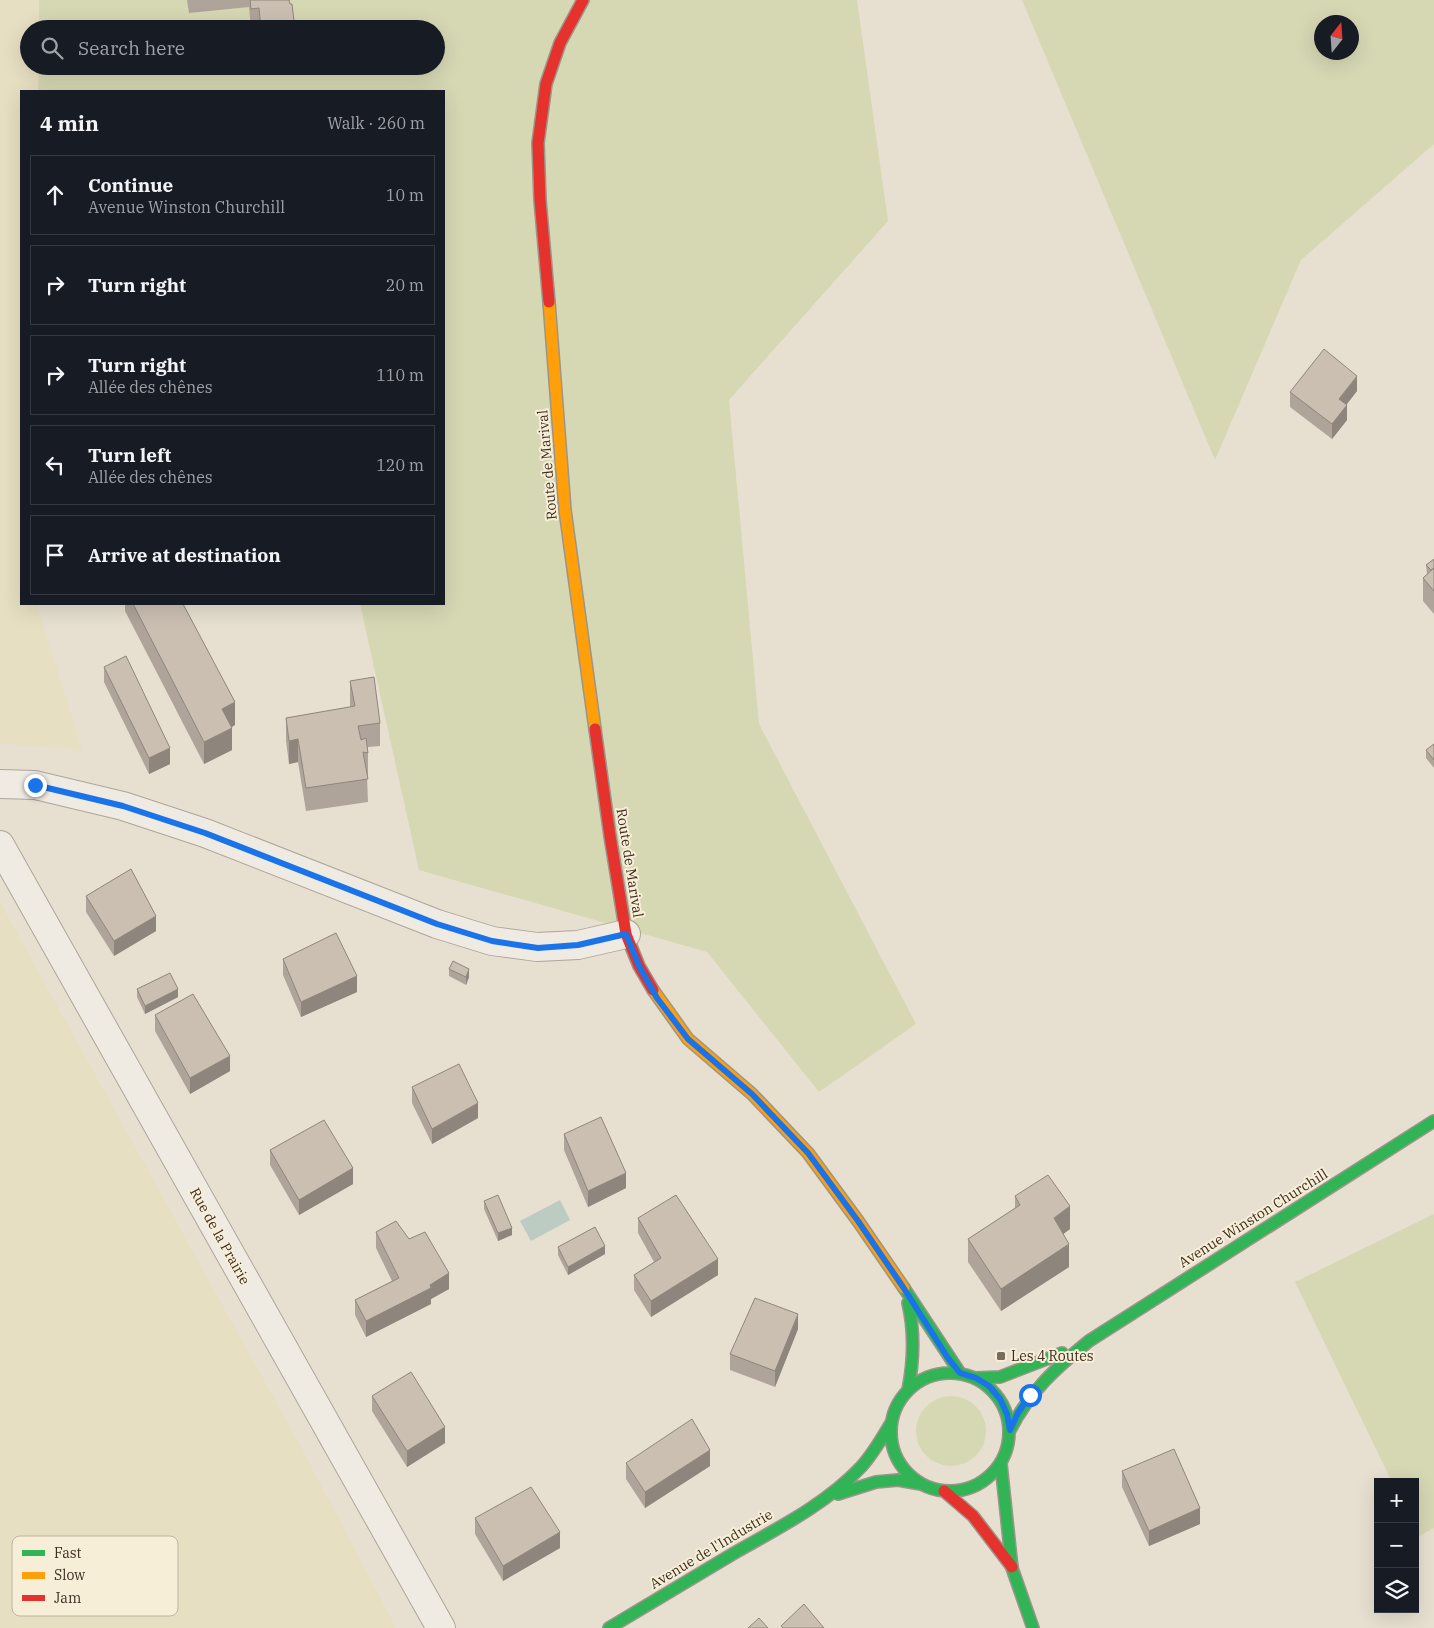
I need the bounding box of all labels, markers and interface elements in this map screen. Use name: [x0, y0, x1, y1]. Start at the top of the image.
north arrow: [1314, 15, 1359, 60]
search box: [20, 20, 445, 75]
icon: search: [38, 34, 66, 62]
text: Search here: [78, 36, 185, 60]
text: 4 min: [40, 109, 99, 137]
text: Walk · 260 m: [327, 113, 425, 133]
text: Continue: [88, 173, 173, 197]
icon: ahead: [41, 181, 69, 209]
text: 10 m: [386, 185, 424, 205]
text: Avenue Winston Churchill: [88, 197, 285, 217]
icon: right: [41, 271, 69, 299]
text: Turn right: [88, 273, 186, 297]
text: 20 m: [386, 275, 424, 295]
text: Turn right: [88, 353, 186, 377]
icon: right: [41, 361, 69, 389]
text: 110 m: [376, 365, 424, 385]
text: Allée des chênes: [88, 377, 213, 397]
street label: Route de Marival: [533, 409, 561, 521]
text: Turn left: [88, 443, 171, 467]
icon: left: [41, 451, 69, 479]
text: 120 m: [376, 455, 424, 475]
text: Allée des chênes: [88, 467, 213, 487]
icon: arrive: [41, 541, 69, 569]
text: Arrive at destination: [88, 543, 281, 567]
route end: [24, 774, 47, 797]
street label: Route de Marival: [612, 807, 648, 919]
street label: Avenue Winston Churchill: [1175, 1165, 1331, 1271]
street label: Rue de la Prairie: [186, 1184, 254, 1288]
place label: Les 4 Routes: [1011, 1347, 1094, 1365]
marker: Les 4 Routes: [995, 1350, 1007, 1362]
route start: [1019, 1384, 1042, 1407]
map controls: [1374, 1478, 1419, 1613]
button: +: [1374, 1478, 1419, 1523]
street label: Avenue de l'Industrie: [646, 1505, 776, 1593]
button: −: [1374, 1523, 1419, 1568]
legend: [12, 1536, 178, 1616]
text: Fast: [54, 1544, 82, 1562]
text: Slow: [54, 1566, 85, 1584]
button: layers: [1374, 1568, 1419, 1613]
text: Jam: [54, 1589, 81, 1607]

